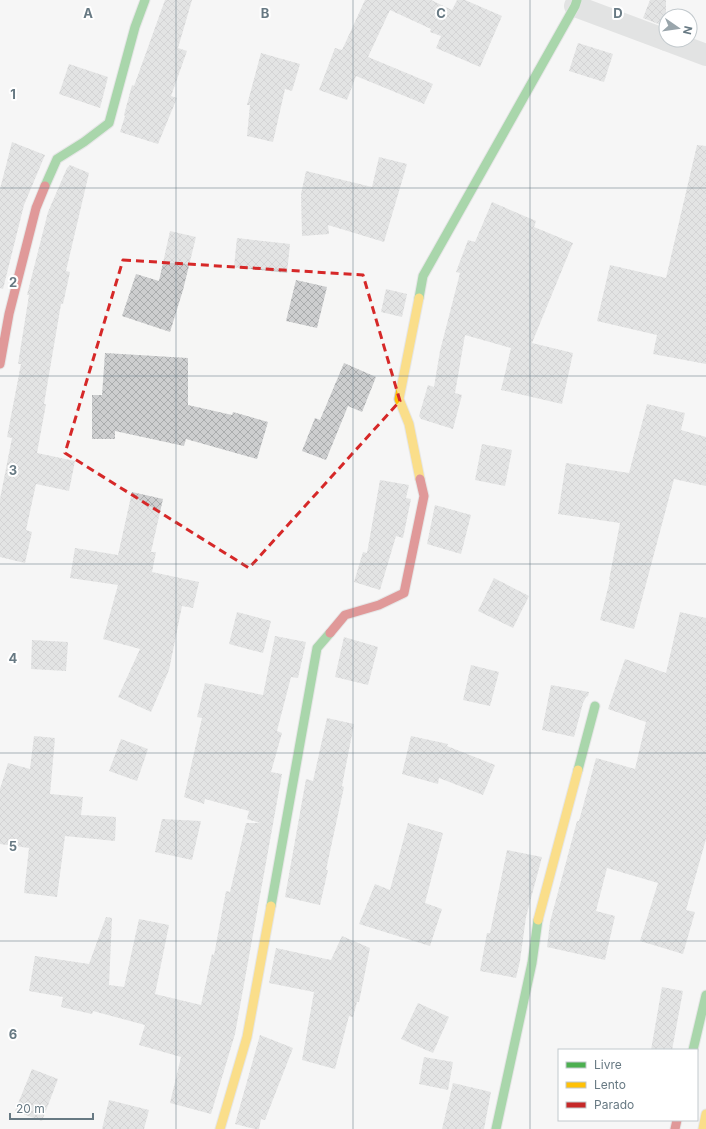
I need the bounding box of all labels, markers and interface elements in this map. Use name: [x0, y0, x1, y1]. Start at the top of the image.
text: A: [83, 5, 93, 21]
text: B: [261, 5, 270, 21]
text: C: [436, 5, 446, 21]
text: D: [613, 5, 623, 21]
north arrow: [658, 8, 698, 48]
text: N: [680, 25, 696, 36]
text: 1: [10, 86, 16, 102]
text: 2: [9, 274, 17, 290]
text: 3: [9, 462, 17, 478]
text: 4: [9, 650, 18, 666]
text: 5: [9, 838, 17, 854]
text: 6: [9, 1026, 17, 1042]
legend: [558, 1049, 698, 1121]
text: Livre: [594, 1057, 622, 1072]
text: Lento: [594, 1077, 626, 1092]
scale bar: [10, 1095, 93, 1121]
text: Parado: [594, 1097, 634, 1112]
text: 20 m: [16, 1101, 45, 1116]

